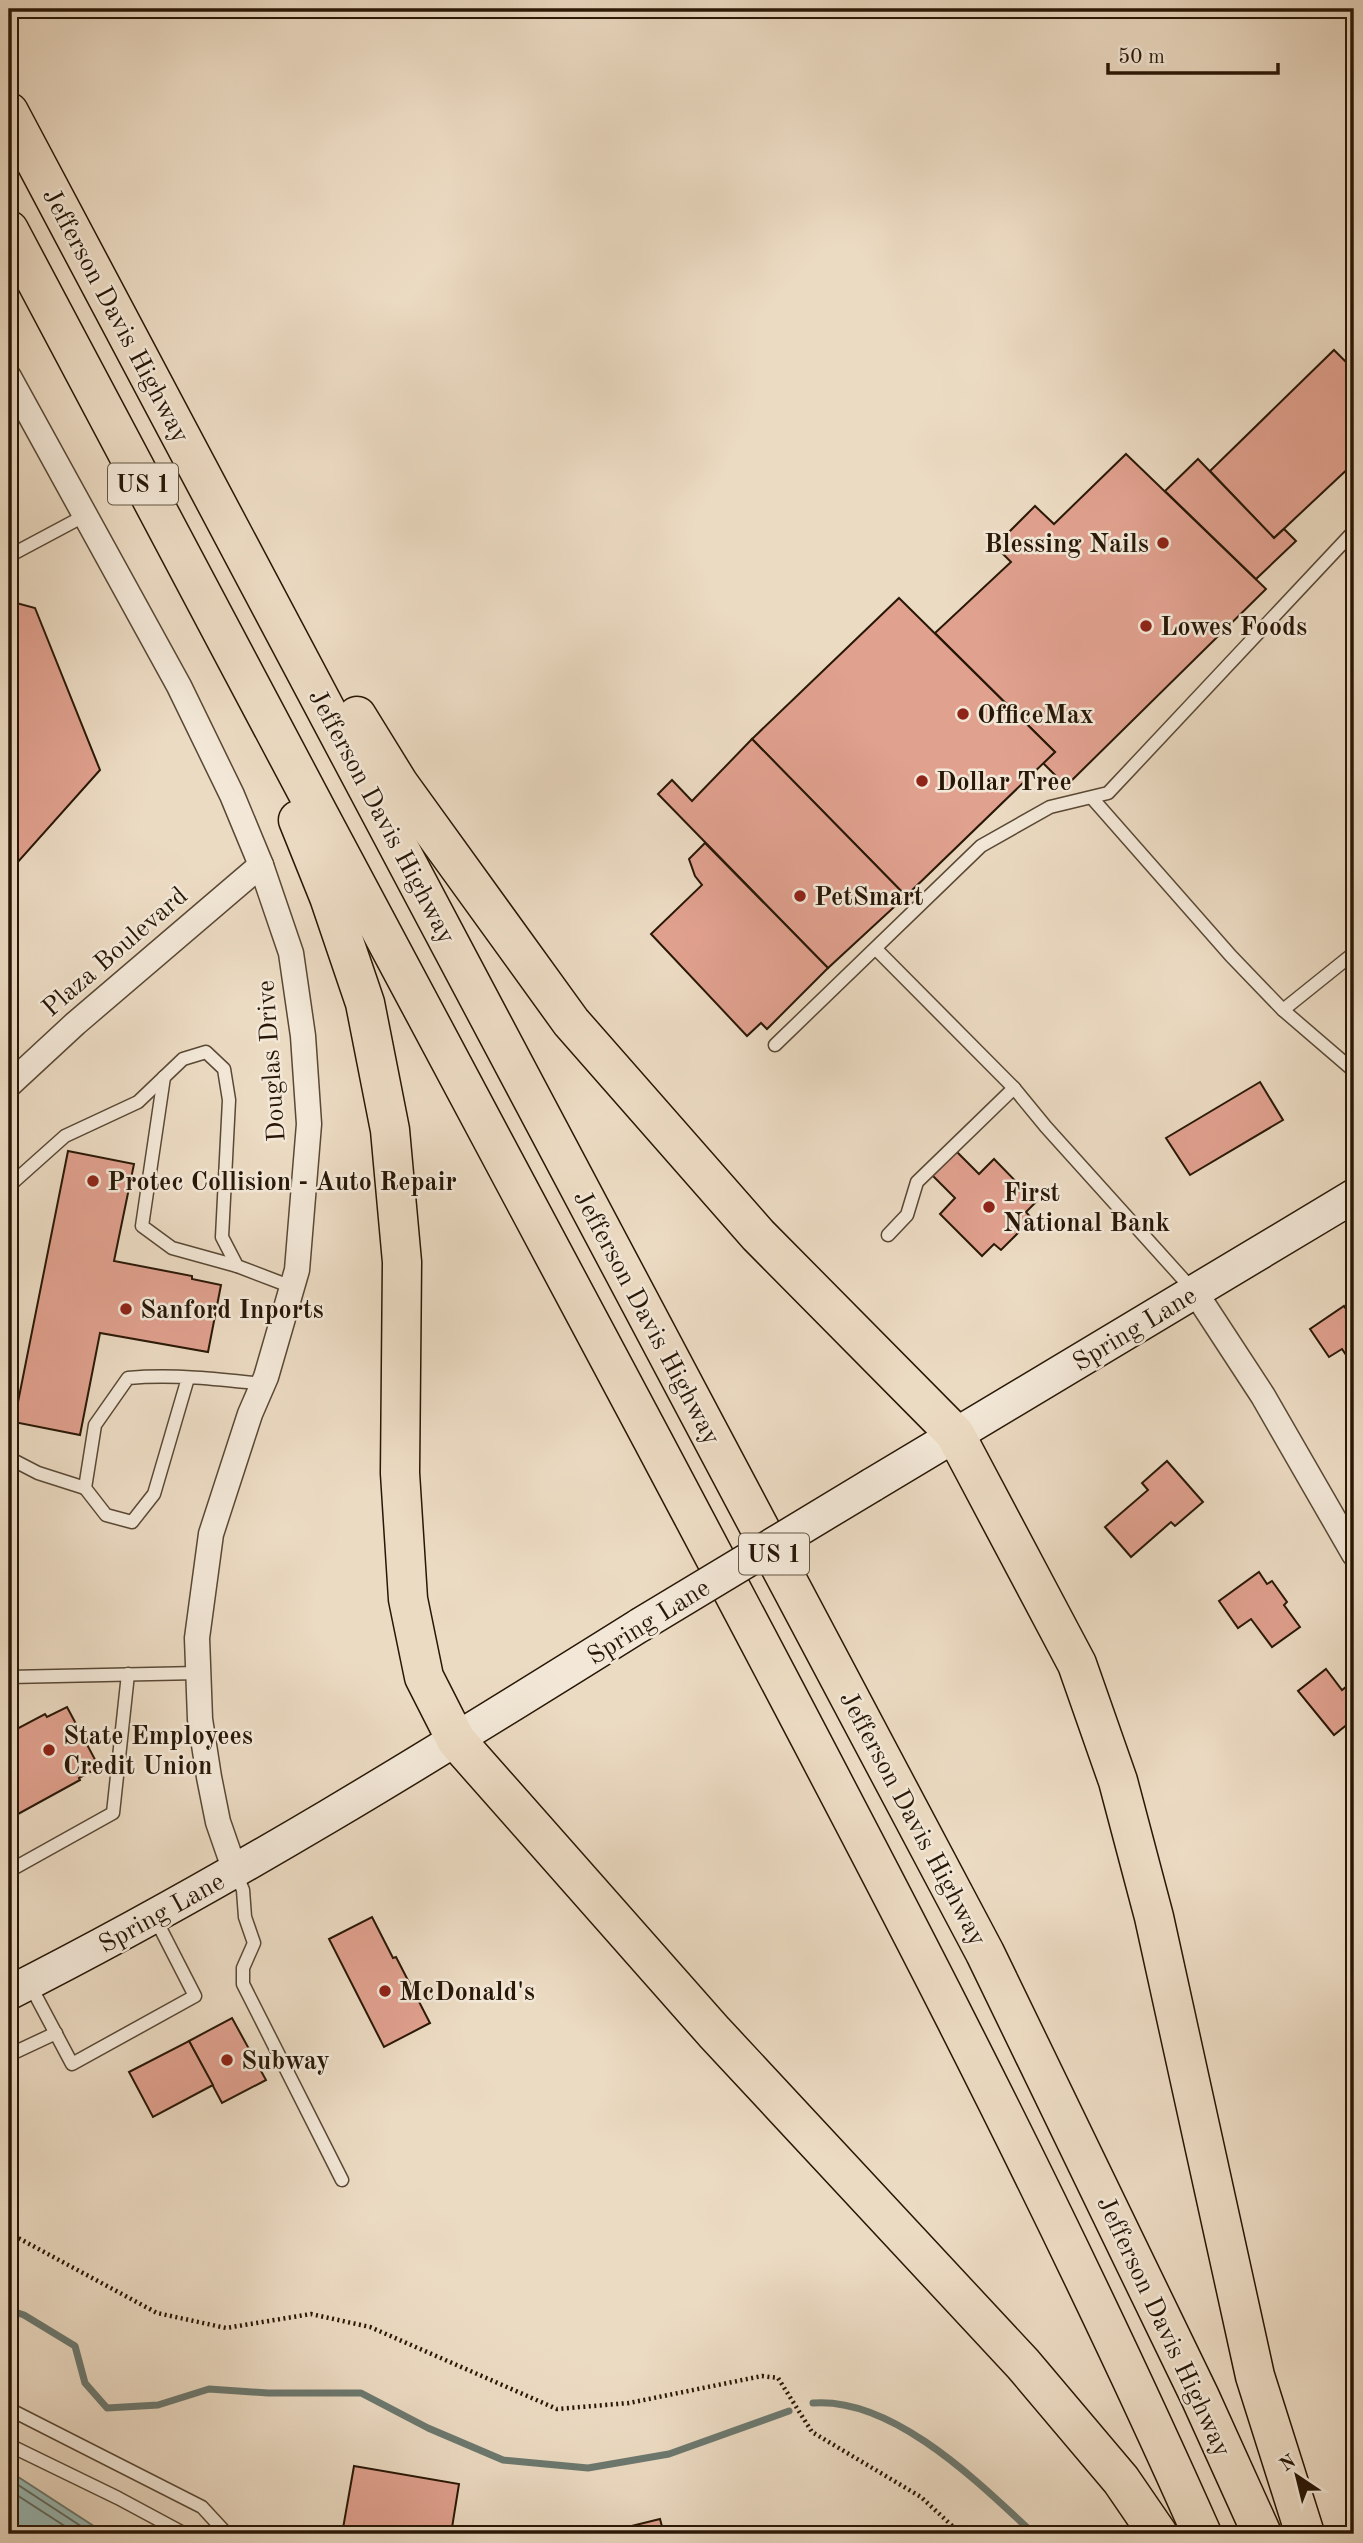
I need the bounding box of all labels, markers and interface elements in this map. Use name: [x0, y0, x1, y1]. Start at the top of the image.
scale bar: [1108, 32, 1277, 76]
text: 50 m: [1118, 47, 1165, 68]
street label: Jefferson Davis Highway: [37, 184, 194, 448]
road number: US 1: [108, 463, 178, 504]
place label: Blessing Nails: [984, 532, 1149, 558]
marker: Blessing Nails: [1155, 535, 1171, 551]
place label: Lowes Foods: [1160, 615, 1307, 641]
marker: Lowes Foods: [1138, 618, 1154, 634]
street label: Jefferson Davis Highway: [303, 685, 460, 949]
place label: OfficeMax: [977, 703, 1094, 729]
marker: OfficeMax: [955, 706, 971, 722]
place label: Dollar Tree: [936, 770, 1072, 796]
marker: Dollar Tree: [914, 773, 930, 789]
street label: Plaza Boulevard: [38, 883, 193, 1022]
place label: PetSmart: [814, 885, 924, 911]
marker: PetSmart: [792, 888, 808, 904]
street label: Douglas Drive: [253, 979, 291, 1143]
place label: Protec Collision - Auto Repair: [107, 1170, 457, 1196]
marker: Protec Collision - Auto Repair: [85, 1173, 101, 1189]
place label: First National Bank: [1003, 1181, 1170, 1237]
street label: Jefferson Davis Highway: [568, 1186, 725, 1450]
marker: First National Bank: [981, 1199, 997, 1215]
street label: Spring Lane: [1069, 1283, 1201, 1377]
place label: Sanford Inports: [140, 1298, 324, 1324]
marker: Sanford Inports: [118, 1301, 134, 1317]
road number: US 1: [739, 1534, 809, 1574]
street label: Spring Lane: [583, 1575, 715, 1671]
street label: Jefferson Davis Highway: [834, 1687, 991, 1951]
place label: State Employees Credit Union: [63, 1724, 253, 1780]
marker: State Employees Credit Union: [41, 1742, 57, 1758]
street label: Spring Lane: [95, 1869, 229, 1959]
place label: McDonald's: [399, 1980, 535, 2006]
marker: McDonald's: [377, 1983, 393, 1999]
place label: Subway: [241, 2049, 330, 2075]
marker: Subway: [219, 2052, 235, 2068]
street label: Jefferson Davis Highway: [1091, 2193, 1235, 2461]
north arrow: [1262, 2442, 1332, 2512]
text: N: [1277, 2452, 1300, 2476]

